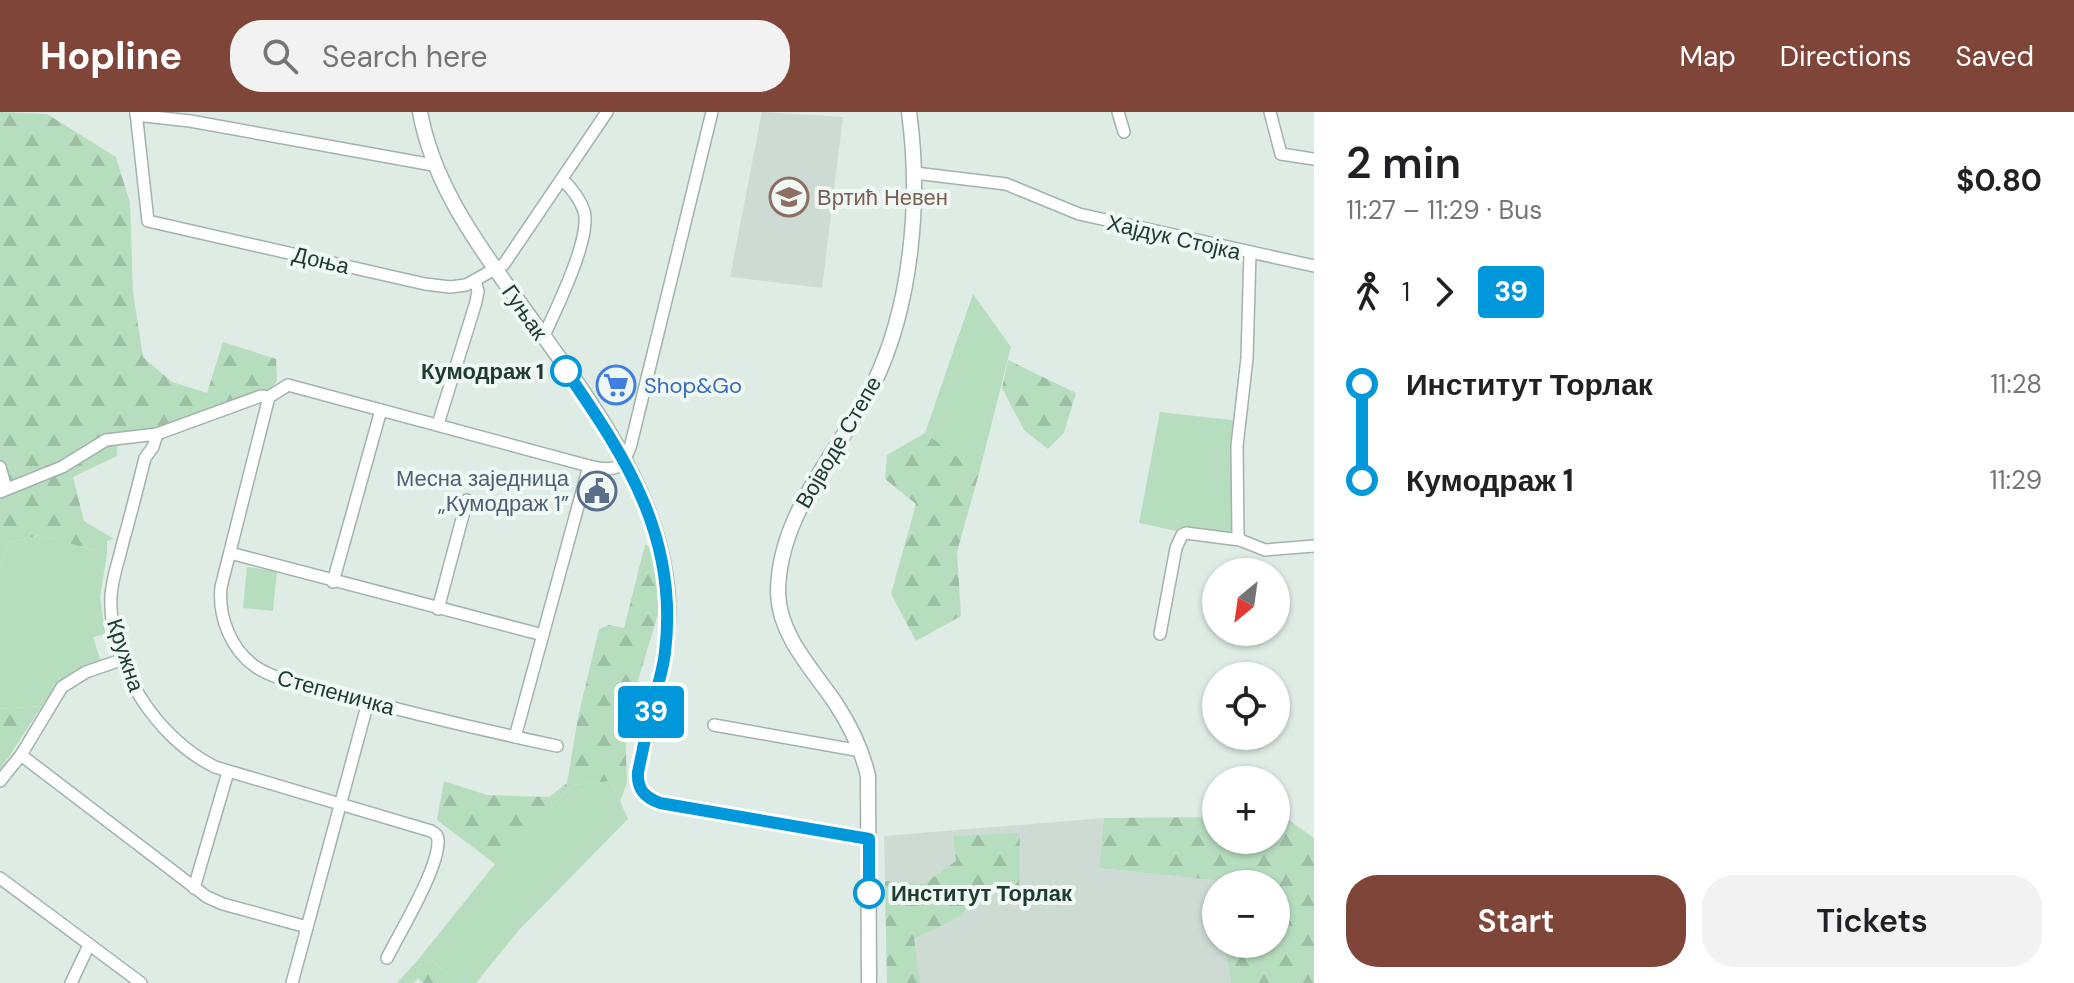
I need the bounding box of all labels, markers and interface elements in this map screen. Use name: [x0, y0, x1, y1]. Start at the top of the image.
search box: [230, 20, 790, 92]
text: Hopline: [40, 31, 182, 81]
icon: search: [258, 34, 302, 78]
text: Search here: [322, 37, 488, 76]
text: Map: [1679, 38, 1736, 75]
text: Directions: [1780, 38, 1912, 75]
text: Saved: [1956, 38, 2034, 75]
text: 2 min: [1346, 134, 1461, 192]
text: $0.80: [1956, 161, 2042, 200]
school or university icon: Вртић Невен: [768, 176, 810, 218]
place label: Вртић Невен: [817, 183, 948, 212]
text: 11:27 – 11:29 · Bus: [1346, 193, 1542, 227]
street label: Хајдук Стојка: [1104, 208, 1244, 267]
street label: Доња: [290, 240, 353, 281]
icon: walk: [1346, 270, 1390, 314]
icon: forward: [1422, 270, 1466, 314]
text: 39: [1494, 273, 1528, 310]
text: 1: [1402, 275, 1410, 309]
street label: Гуњак: [495, 279, 554, 346]
marker: Кумодраж 1: [551, 356, 581, 386]
place label: Кумодраж 1: [421, 357, 544, 386]
supermarket icon: Shop&Go: [595, 364, 637, 406]
text: Институт Торлак: [1406, 365, 1653, 404]
text: 11:28: [1990, 367, 2042, 401]
place label: Shop&Go: [644, 371, 742, 400]
street label: Војводе Степе: [789, 371, 888, 514]
text: Кумодраж 1: [1406, 461, 1574, 500]
text: 11:29: [1989, 463, 2042, 497]
place label: Месна заједница „Кумодраж 1”: [396, 464, 570, 518]
public building icon: Месна заједница „Кумодраж 1”: [576, 470, 618, 512]
north arrow: [1202, 558, 1290, 646]
map controls: [1202, 558, 1290, 958]
street label: Кружна: [100, 615, 151, 696]
button: locate: [1202, 662, 1290, 750]
street label: Степеничка: [274, 663, 398, 722]
line badge: 39: [615, 686, 687, 738]
text: 39: [634, 693, 668, 730]
button: +: [1202, 766, 1290, 854]
button: −: [1202, 870, 1290, 958]
button: Start: [1346, 875, 1686, 967]
button: Tickets: [1702, 875, 2042, 967]
marker: Институт Торлак: [854, 878, 884, 908]
place label: Институт Торлак: [891, 879, 1073, 908]

